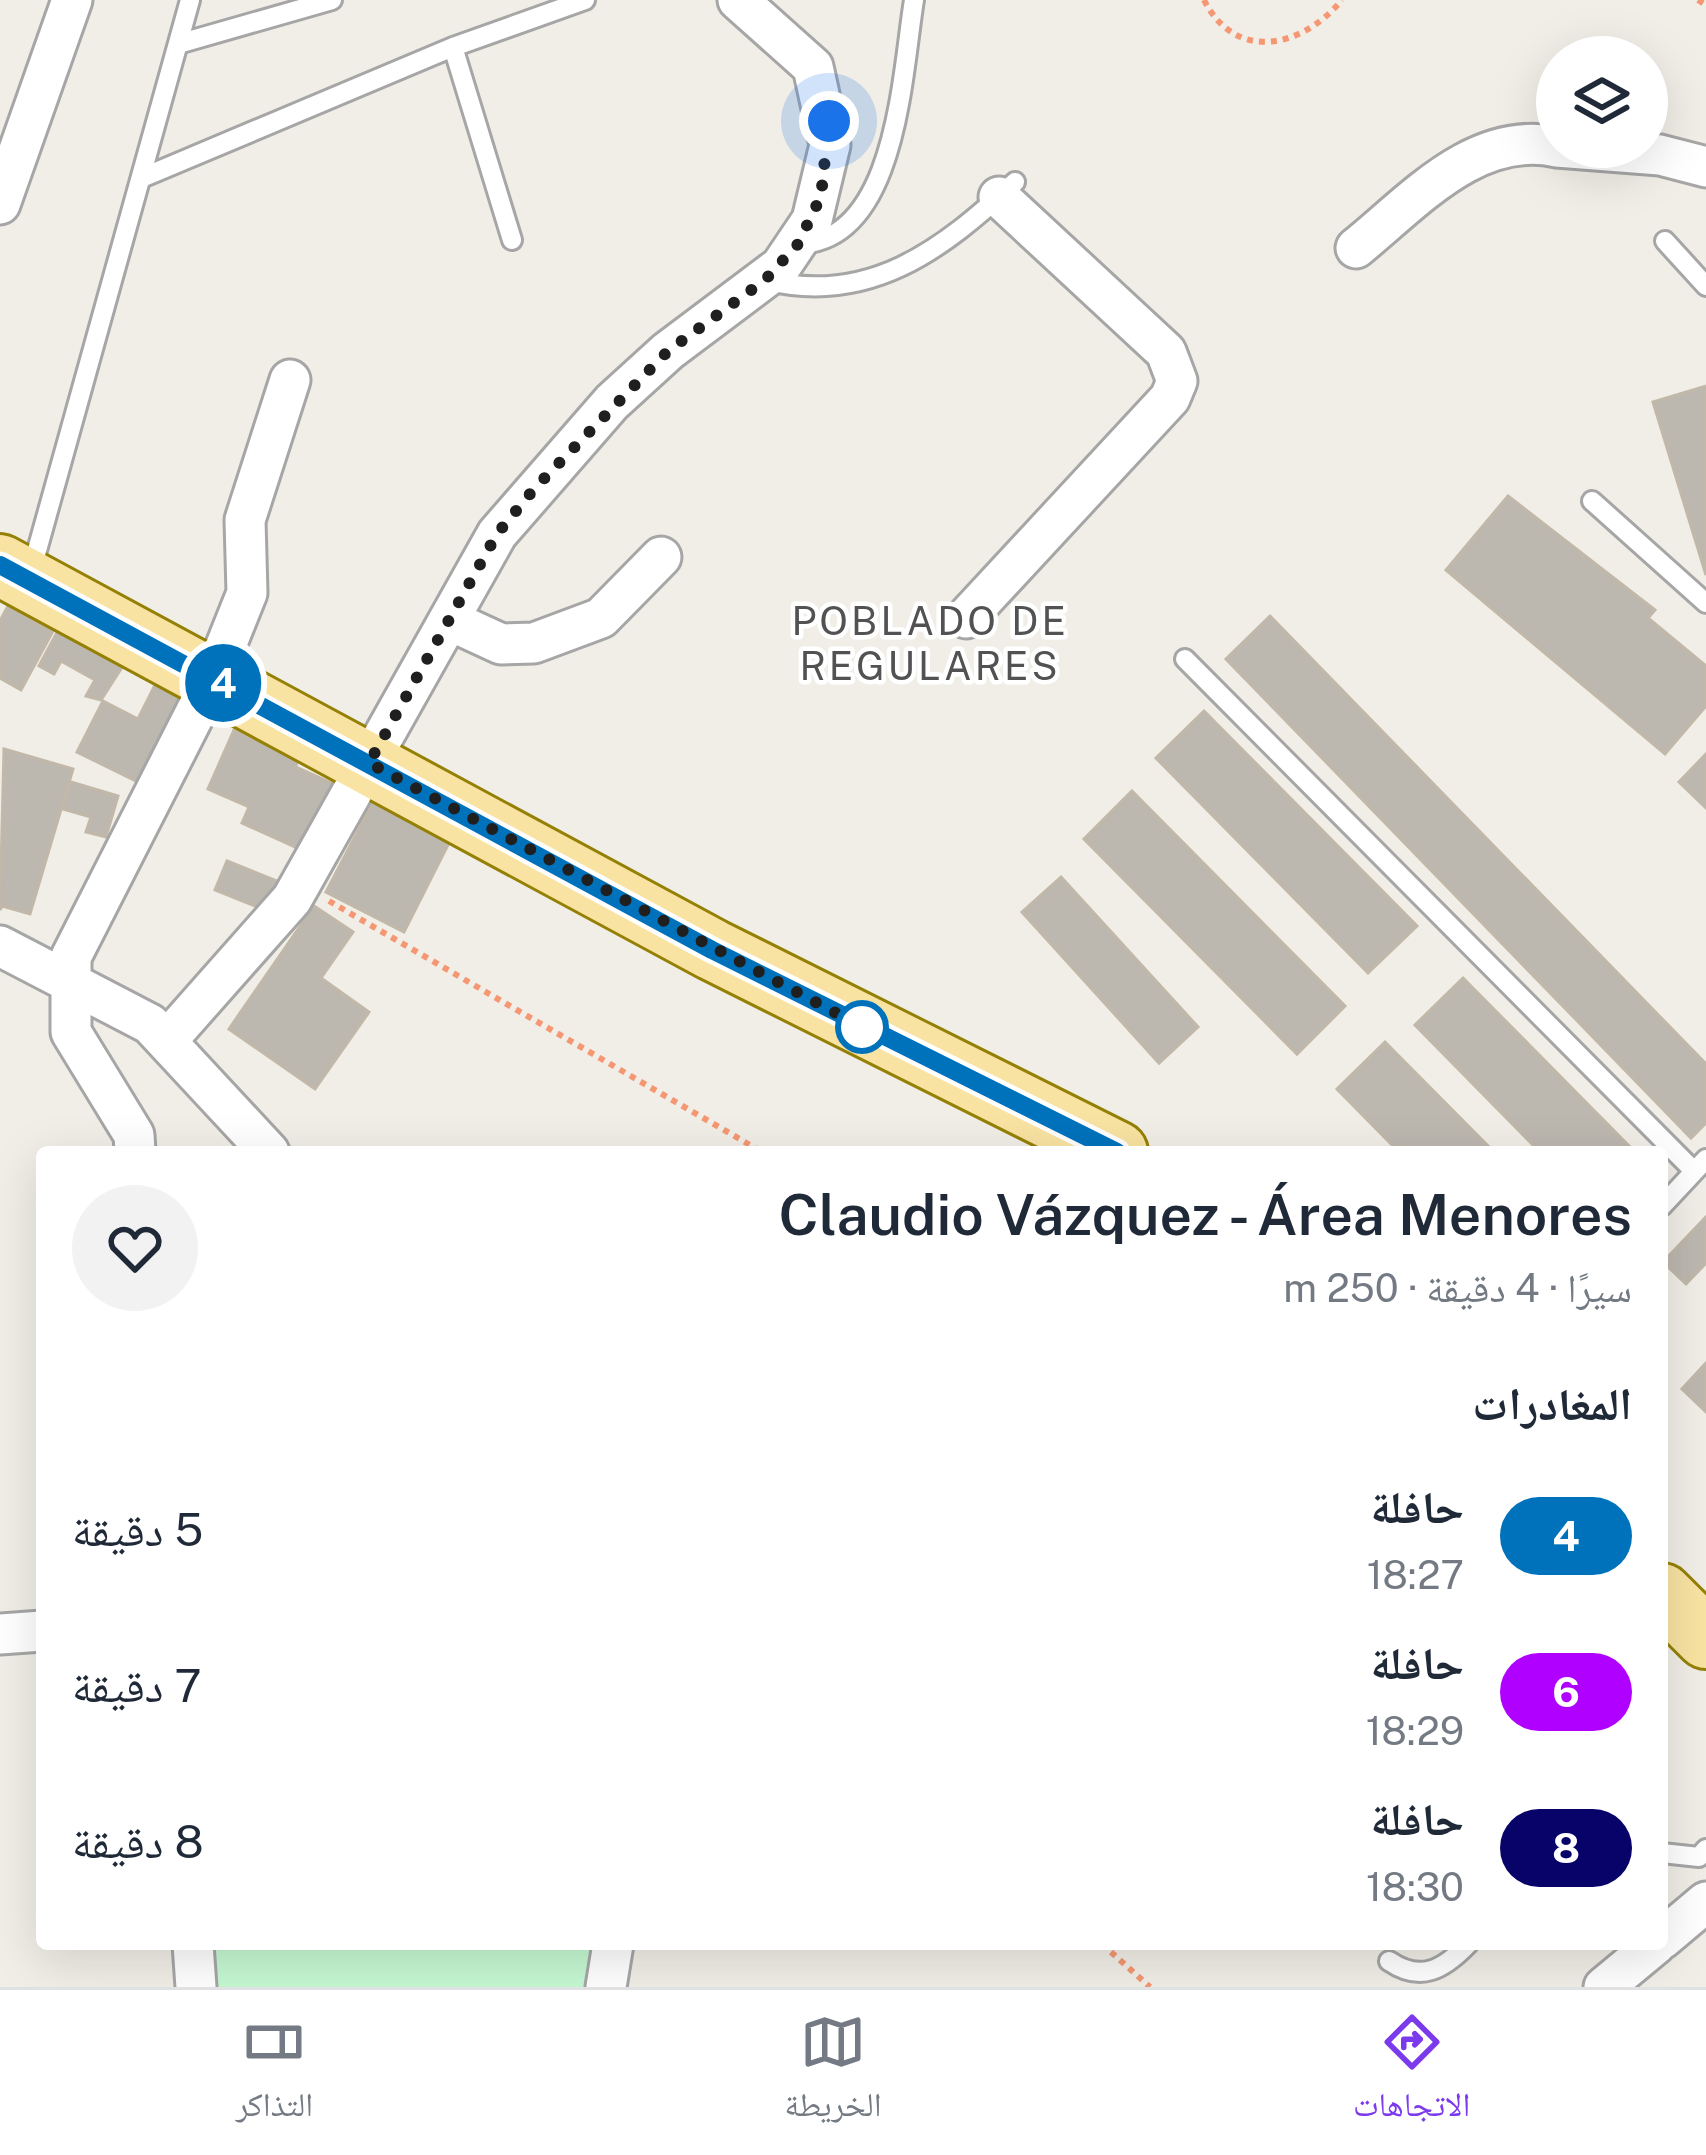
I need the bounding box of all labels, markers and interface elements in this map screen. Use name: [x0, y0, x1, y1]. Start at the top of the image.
map controls: [1536, 36, 1668, 168]
button: layers: [1536, 36, 1668, 168]
your location: [799, 91, 859, 151]
district label: POBLADO DE REGULARES: [791, 598, 1069, 689]
line badge: 4: [184, 644, 262, 722]
text: 4: [209, 658, 237, 707]
unlabelled marker: [837, 1002, 887, 1052]
text: Claudio Vázquez - Área Menores: [779, 1181, 1632, 1248]
button: heart: [72, 1185, 198, 1311]
text: سيرًا · 4 دقيقة · 250 m: [1283, 1265, 1632, 1311]
text: المغادرات: [1472, 1377, 1632, 1430]
text: حافلة: [1371, 1480, 1464, 1533]
text: 5 دقيقة: [72, 1503, 203, 1556]
text: 4: [1552, 1511, 1580, 1560]
text: 18:27: [1367, 1552, 1464, 1598]
text: حافلة: [1371, 1636, 1464, 1689]
text: 7 دقيقة: [72, 1659, 201, 1712]
text: 6: [1552, 1667, 1580, 1716]
text: 18:29: [1366, 1708, 1464, 1754]
text: حافلة: [1371, 1792, 1464, 1845]
text: 8 دقيقة: [72, 1815, 204, 1868]
text: 8: [1552, 1823, 1580, 1872]
text: 18:30: [1366, 1864, 1464, 1910]
tab: التذاكر: [236, 2009, 313, 2137]
tab: الخريطة: [784, 2009, 882, 2137]
tab: الاتجاهات: [1353, 2009, 1470, 2137]

